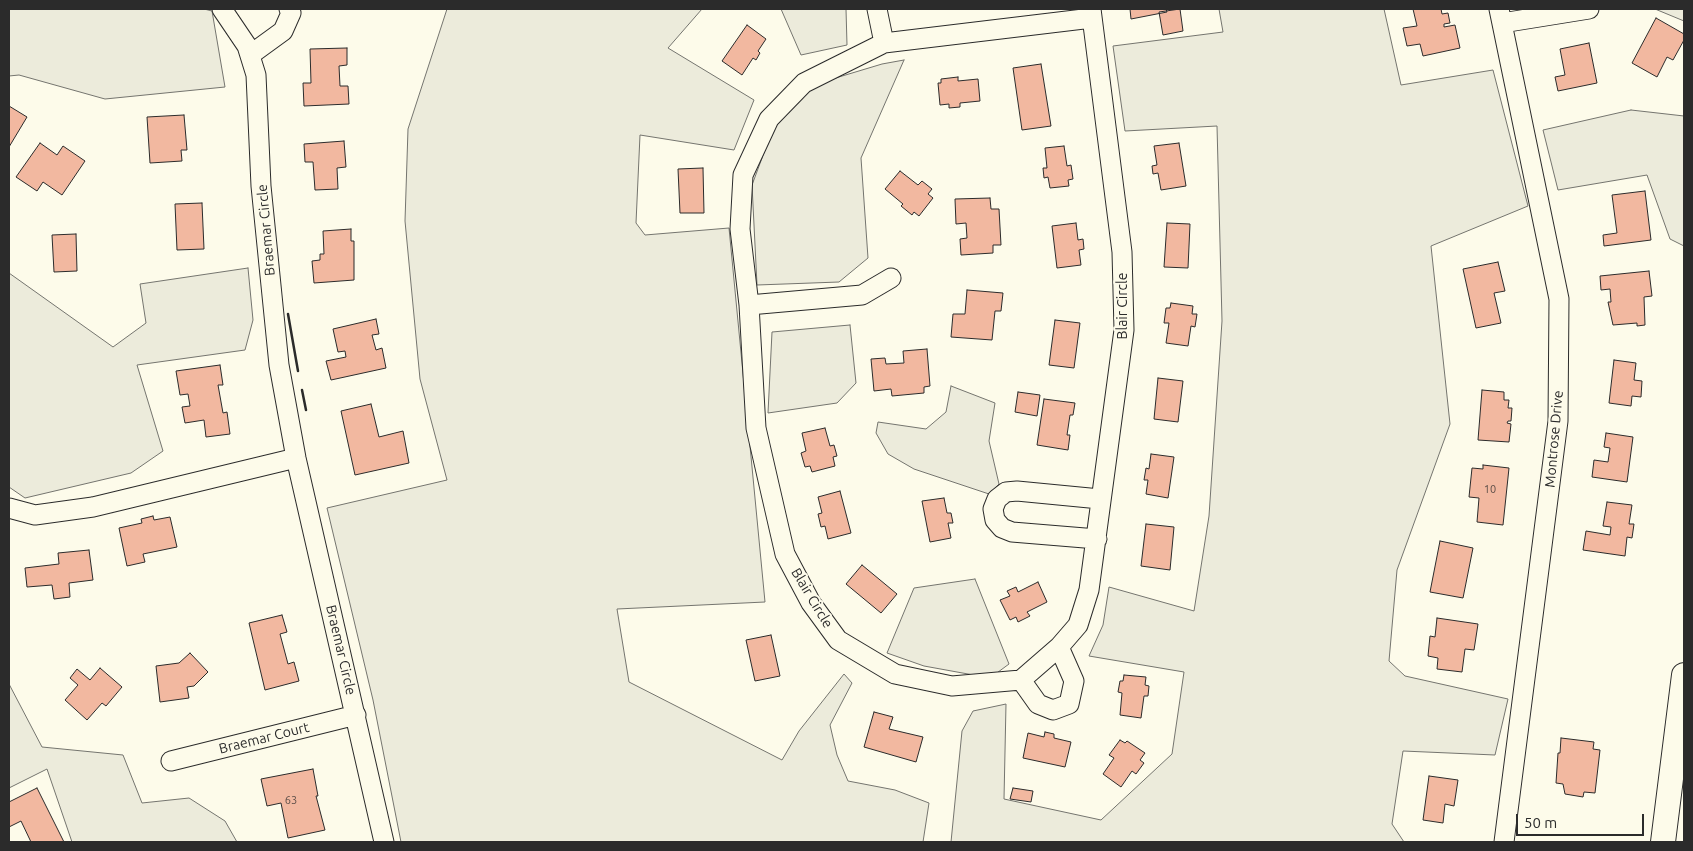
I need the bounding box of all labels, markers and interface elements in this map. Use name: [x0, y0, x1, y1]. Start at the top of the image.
street label: Braemar Circle: [254, 183, 278, 277]
street label: Blair Circle: [1114, 273, 1130, 339]
street label: Montrose Drive: [1541, 390, 1567, 488]
house number: 10: [1484, 482, 1496, 496]
street label: Blair Circle: [788, 565, 836, 631]
street label: Braemar Circle: [322, 603, 360, 697]
street label: Braemar Court: [217, 719, 311, 757]
house number: 63: [285, 793, 297, 807]
scale bar: [1518, 804, 1646, 836]
text: 50 m: [1524, 814, 1557, 831]

